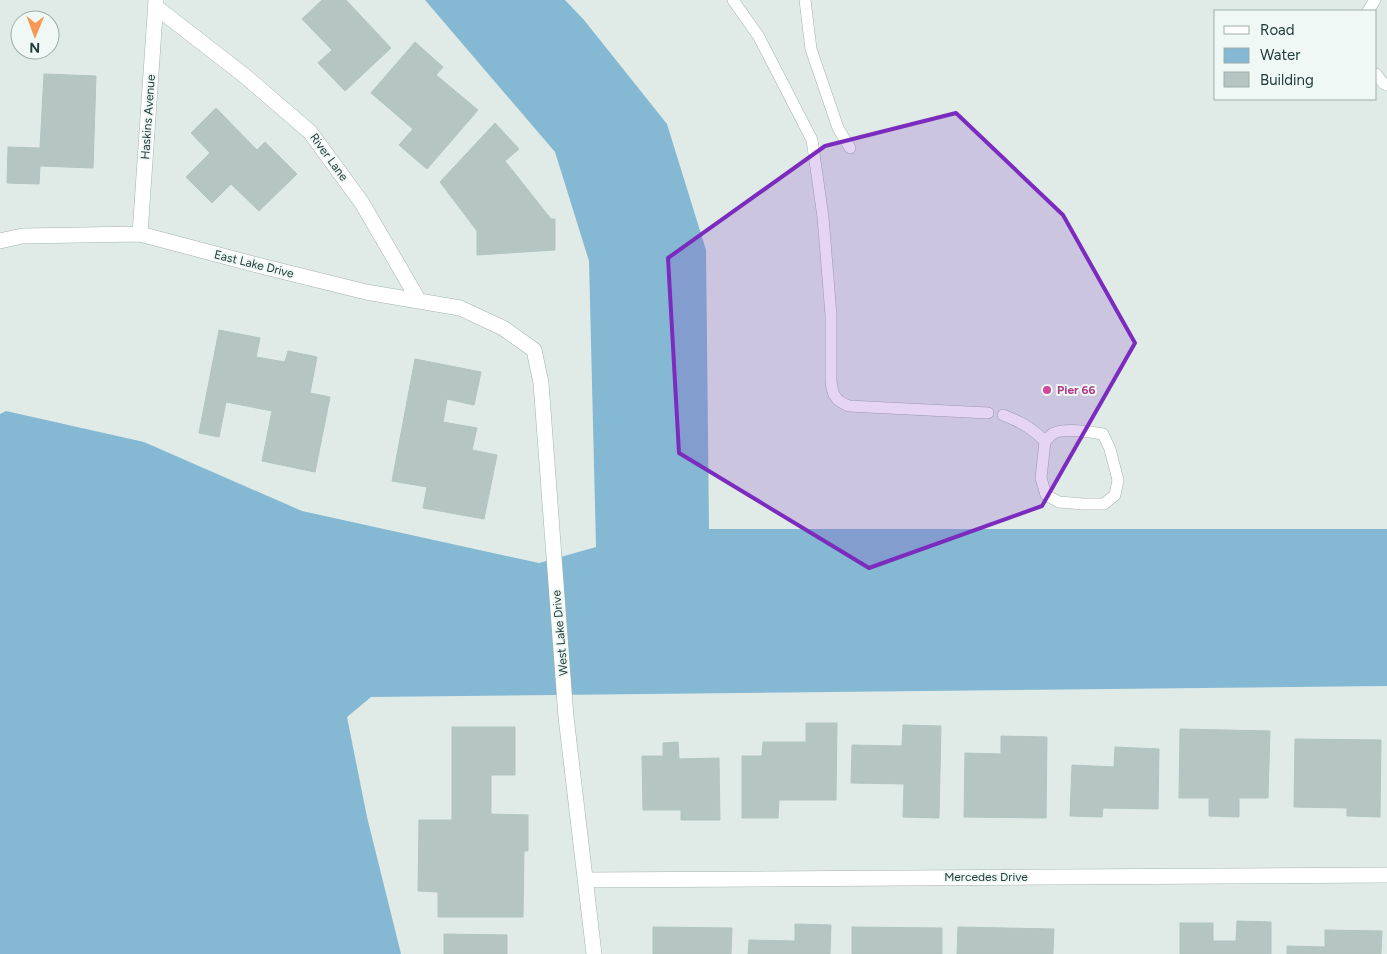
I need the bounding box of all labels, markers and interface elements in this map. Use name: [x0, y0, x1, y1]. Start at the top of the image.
north arrow: [10, 10, 60, 60]
legend: [1214, 10, 1377, 100]
text: Road: [1260, 21, 1295, 39]
text: N: [29, 39, 40, 56]
text: Water: [1260, 46, 1300, 64]
text: Building: [1260, 71, 1314, 89]
street label: Haskins Avenue: [138, 74, 158, 160]
street label: River Lane: [307, 130, 351, 184]
street label: East Lake Drive: [213, 247, 296, 281]
place label: Pier 66: [1057, 383, 1095, 397]
marker: Pier 66: [1041, 384, 1053, 396]
street label: West Lake Drive: [549, 589, 571, 676]
street label: Mercedes Drive: [944, 870, 1028, 884]

